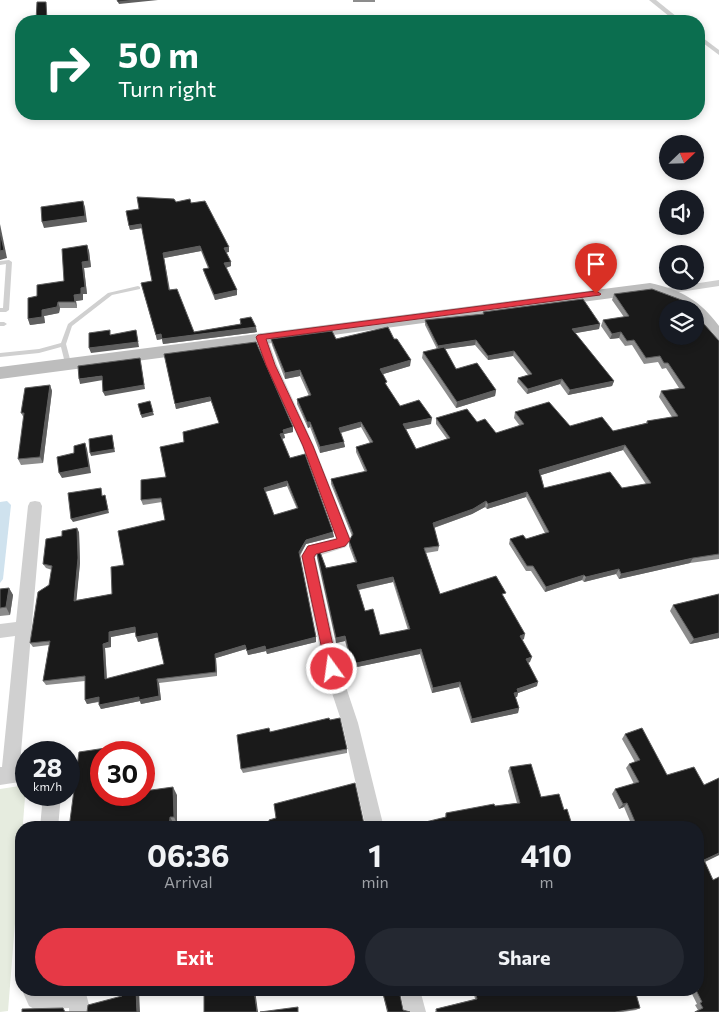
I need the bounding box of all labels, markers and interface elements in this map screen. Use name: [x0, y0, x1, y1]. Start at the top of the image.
text: 50 m: [118, 32, 199, 75]
icon: right: [35, 35, 100, 100]
text: Turn right: [118, 75, 216, 102]
north arrow: [659, 135, 704, 180]
map controls: [659, 135, 704, 345]
button: sound: [659, 190, 704, 235]
pin: [575, 243, 617, 294]
button: search: [659, 245, 704, 290]
icon: arrive: [582, 250, 610, 278]
button: layers: [659, 300, 704, 345]
position arrow: [305, 642, 357, 694]
speed limit sign: 30: [90, 741, 155, 806]
text: 28: [33, 752, 62, 782]
text: km/h: [33, 779, 62, 793]
text: 06:36: [147, 836, 229, 873]
text: 1: [368, 836, 382, 873]
text: 410: [521, 836, 572, 873]
text: Arrival: [164, 872, 212, 891]
text: min: [362, 872, 389, 891]
text: m: [539, 872, 553, 891]
button: Exit: [35, 928, 355, 986]
button: Share: [365, 928, 684, 986]

